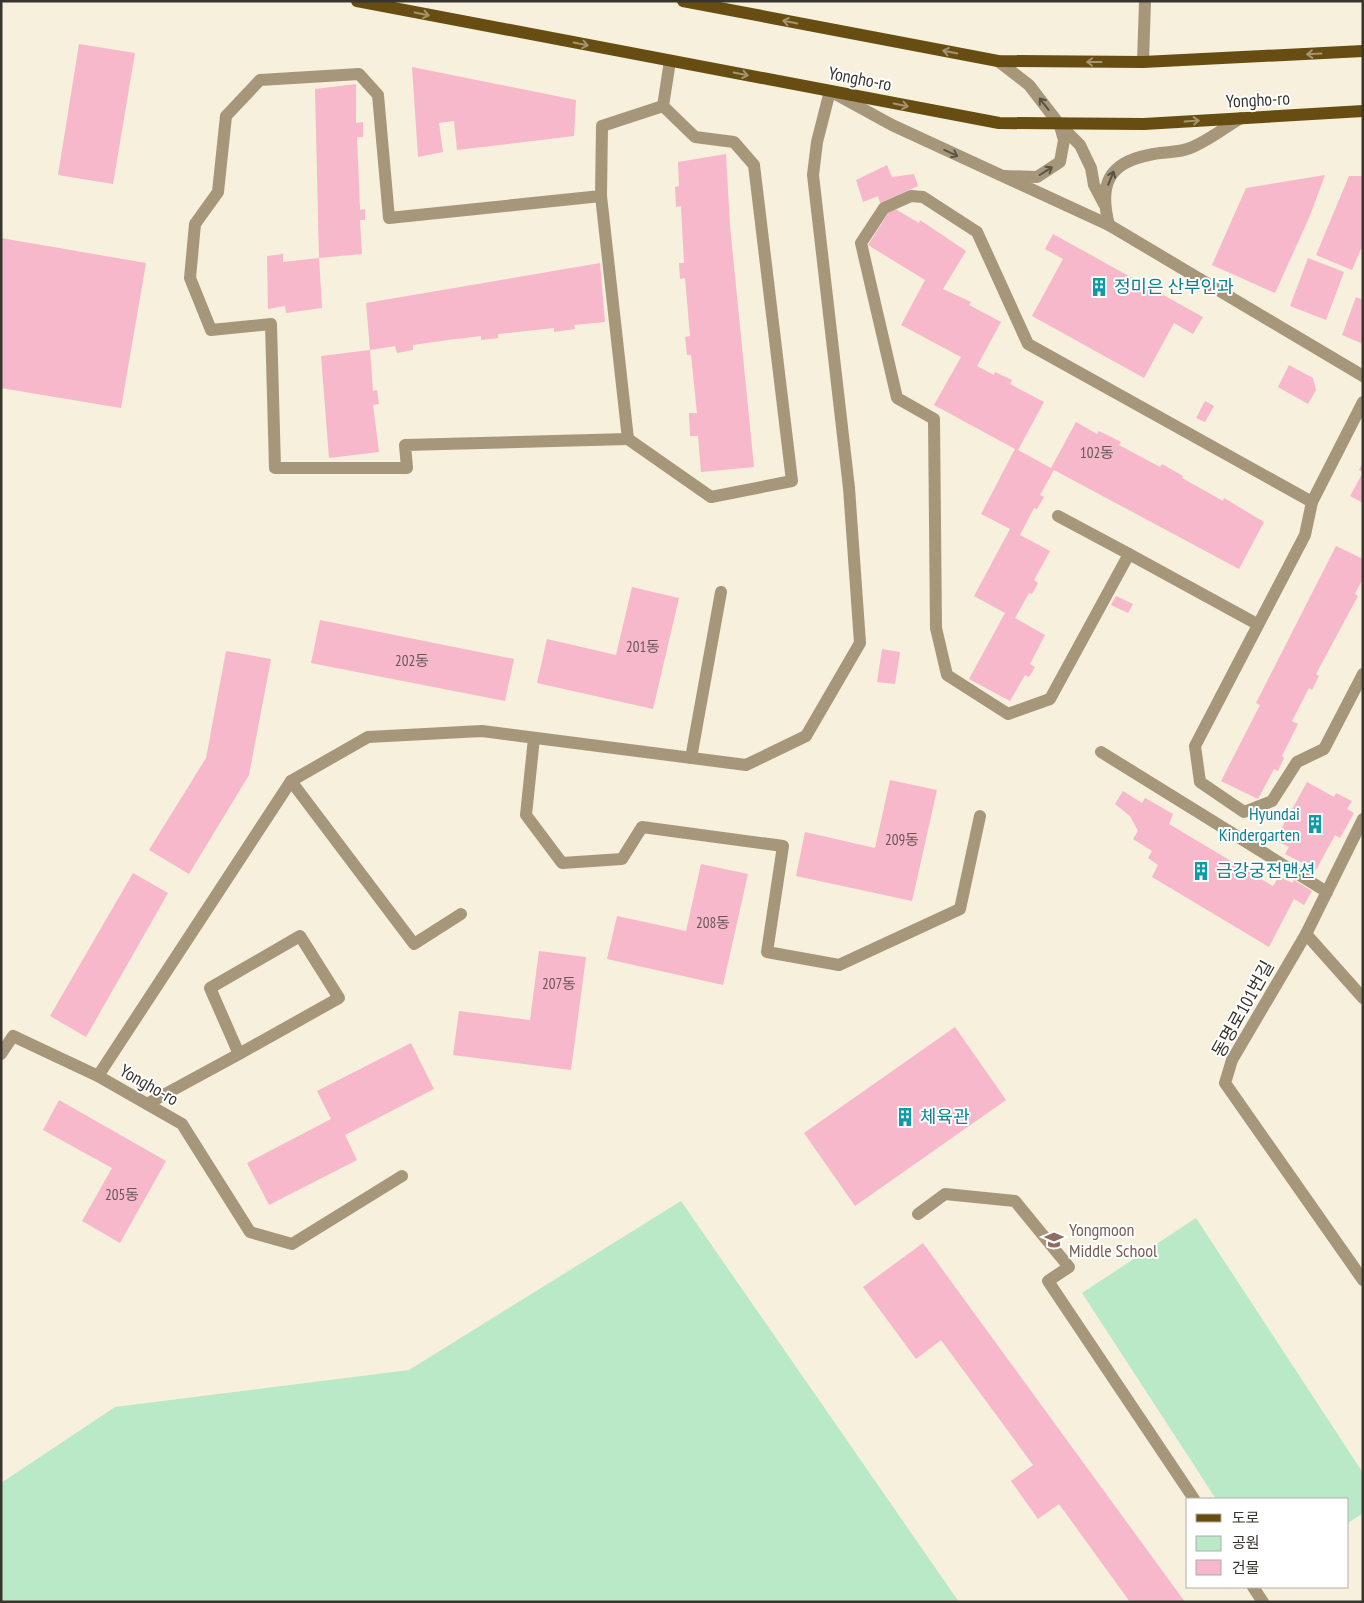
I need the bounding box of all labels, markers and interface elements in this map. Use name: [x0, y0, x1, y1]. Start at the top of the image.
one-way arrow: [413, 9, 429, 19]
one-way arrow: [783, 16, 799, 26]
one-way arrow: [573, 40, 589, 49]
one-way arrow: [942, 46, 958, 56]
one-way arrow: [1306, 49, 1322, 58]
one-way arrow: [1086, 57, 1102, 67]
street label: Yongho-ro: [826, 61, 894, 96]
one-way arrow: [733, 70, 749, 80]
street label: Yongho-ro: [1225, 86, 1291, 113]
one-way arrow: [1039, 98, 1050, 111]
one-way arrow: [892, 100, 908, 110]
one-way arrow: [1184, 117, 1200, 126]
one-way arrow: [943, 149, 958, 159]
one-way arrow: [1039, 166, 1053, 176]
one-way arrow: [1107, 171, 1116, 186]
place label: 정미은 산부인과: [1114, 275, 1234, 298]
building icon: 정미은 산부인과: [1088, 276, 1110, 298]
house number: 102동: [1080, 443, 1114, 462]
house number: 201동: [626, 637, 660, 656]
house number: 202동: [395, 651, 429, 670]
place label: Hyundai Kindergarten: [1219, 802, 1300, 846]
building icon: Hyundai Kindergarten: [1304, 813, 1326, 835]
house number: 209동: [885, 830, 919, 849]
place label: 금강궁전맨션: [1216, 859, 1315, 882]
building icon: 금강궁전맨션: [1190, 860, 1212, 882]
house number: 208동: [696, 913, 730, 932]
street label: 동명로101번길: [1207, 956, 1279, 1061]
house number: 207동: [542, 974, 576, 993]
street label: Yongho-ro: [116, 1059, 183, 1111]
place label: 체육관: [920, 1105, 970, 1128]
building icon: 체육관: [894, 1106, 916, 1128]
house number: 205동: [105, 1185, 139, 1204]
place label: Yongmoon Middle School: [1069, 1218, 1158, 1262]
school or university icon: Yongmoon Middle School: [1043, 1229, 1065, 1251]
legend: [1186, 1498, 1349, 1588]
text: 도로: [1232, 1508, 1260, 1527]
text: 공원: [1232, 1533, 1260, 1552]
text: 건물: [1232, 1558, 1260, 1577]

